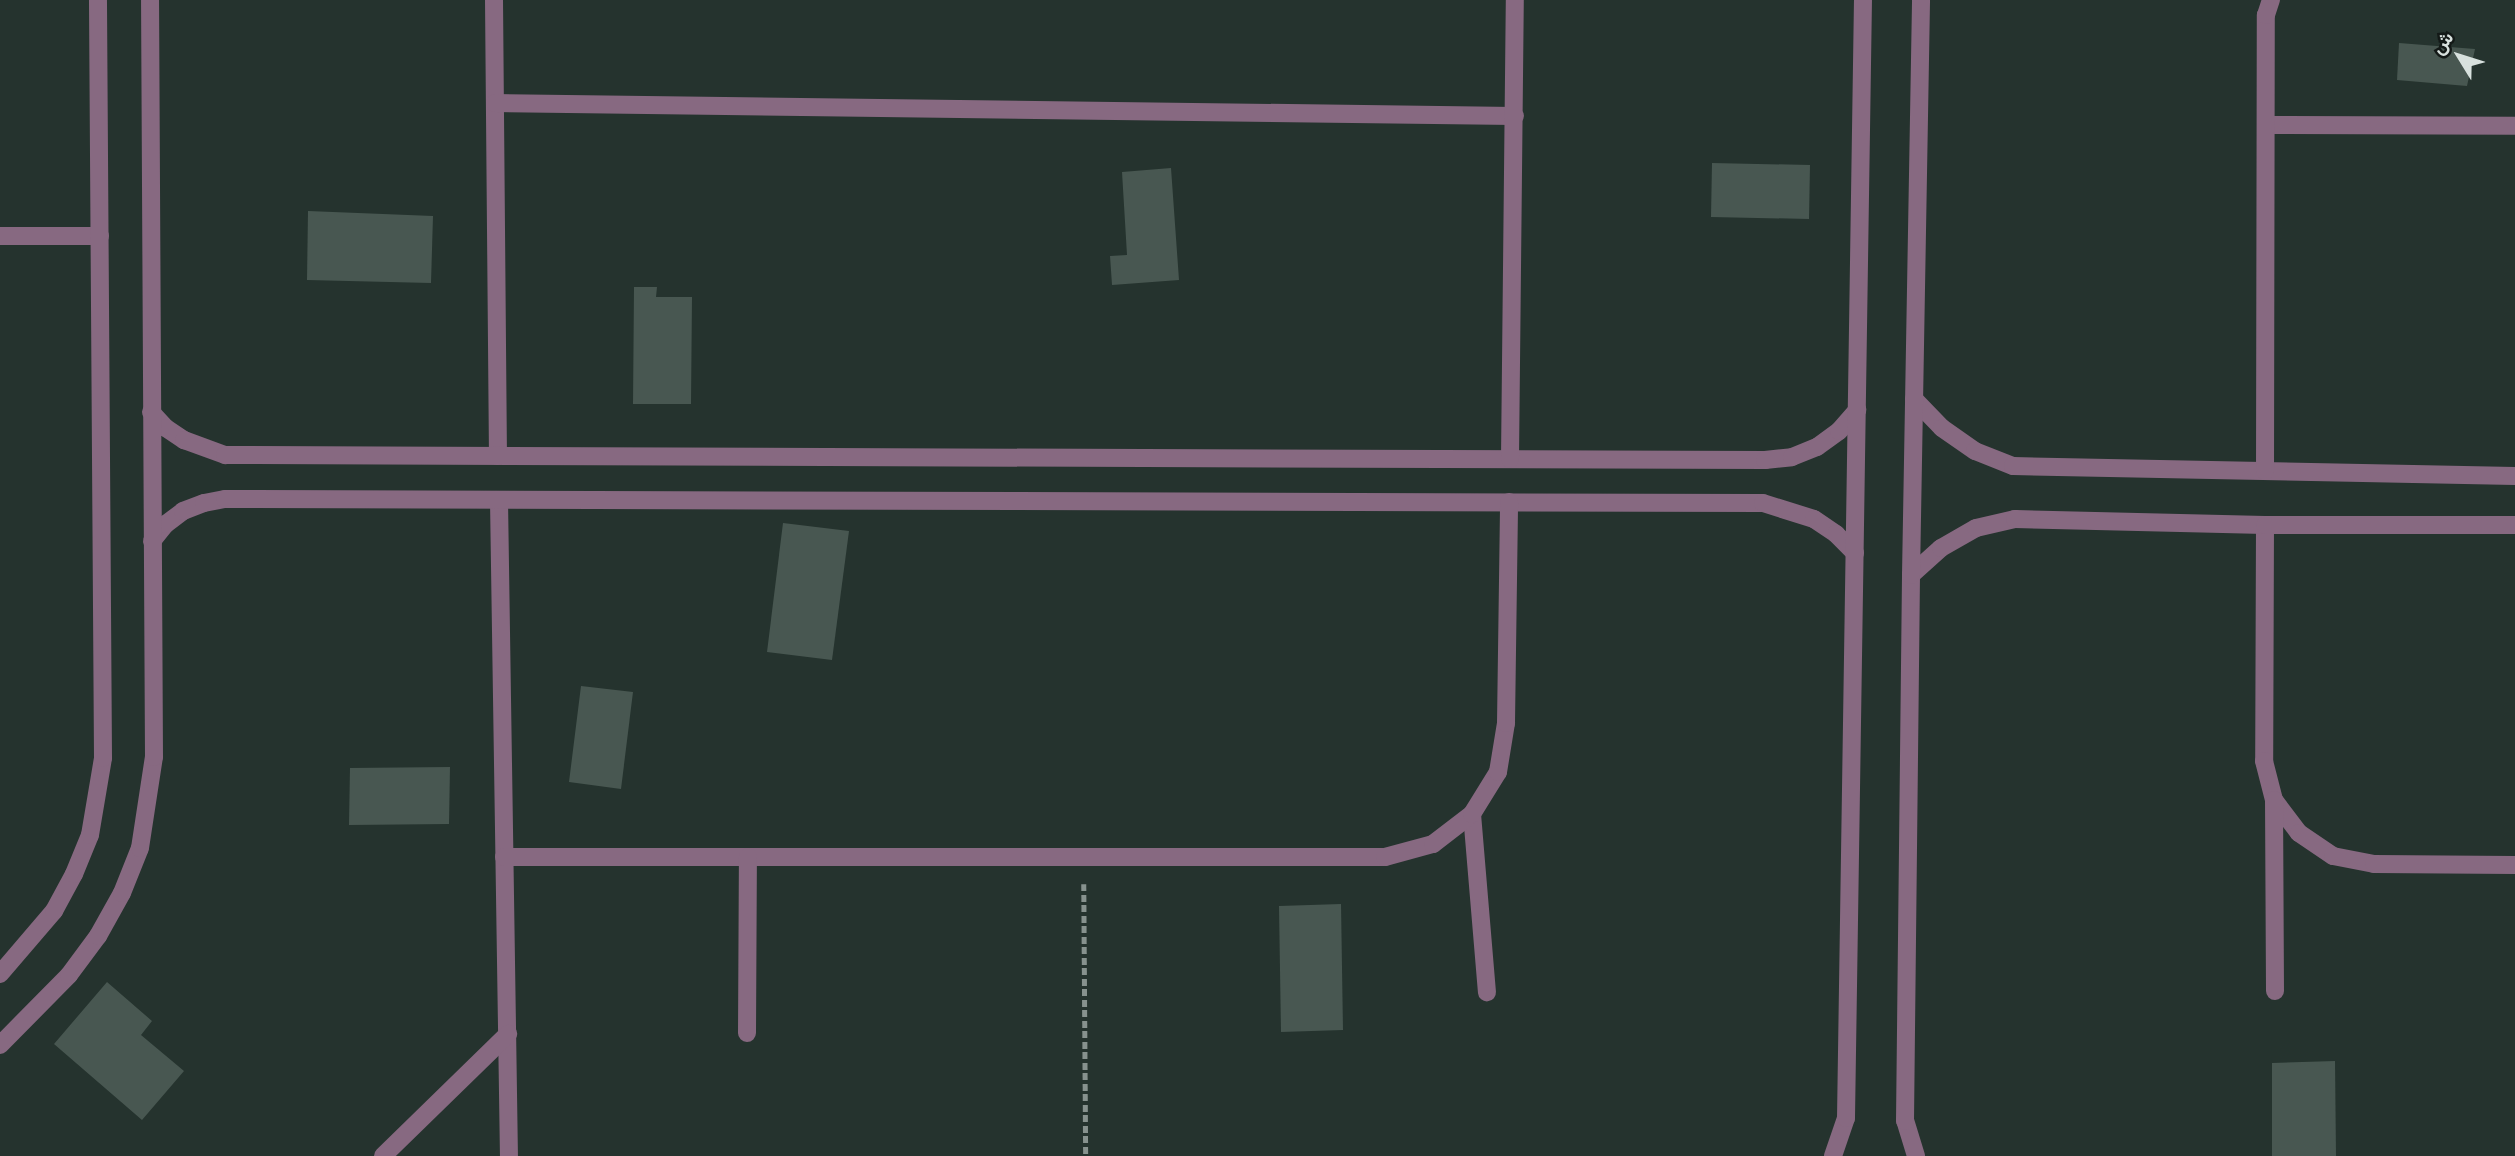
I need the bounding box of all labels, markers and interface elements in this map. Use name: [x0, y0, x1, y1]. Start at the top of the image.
north arrow: [2424, 21, 2494, 91]
text: ش: [2426, 27, 2458, 59]

